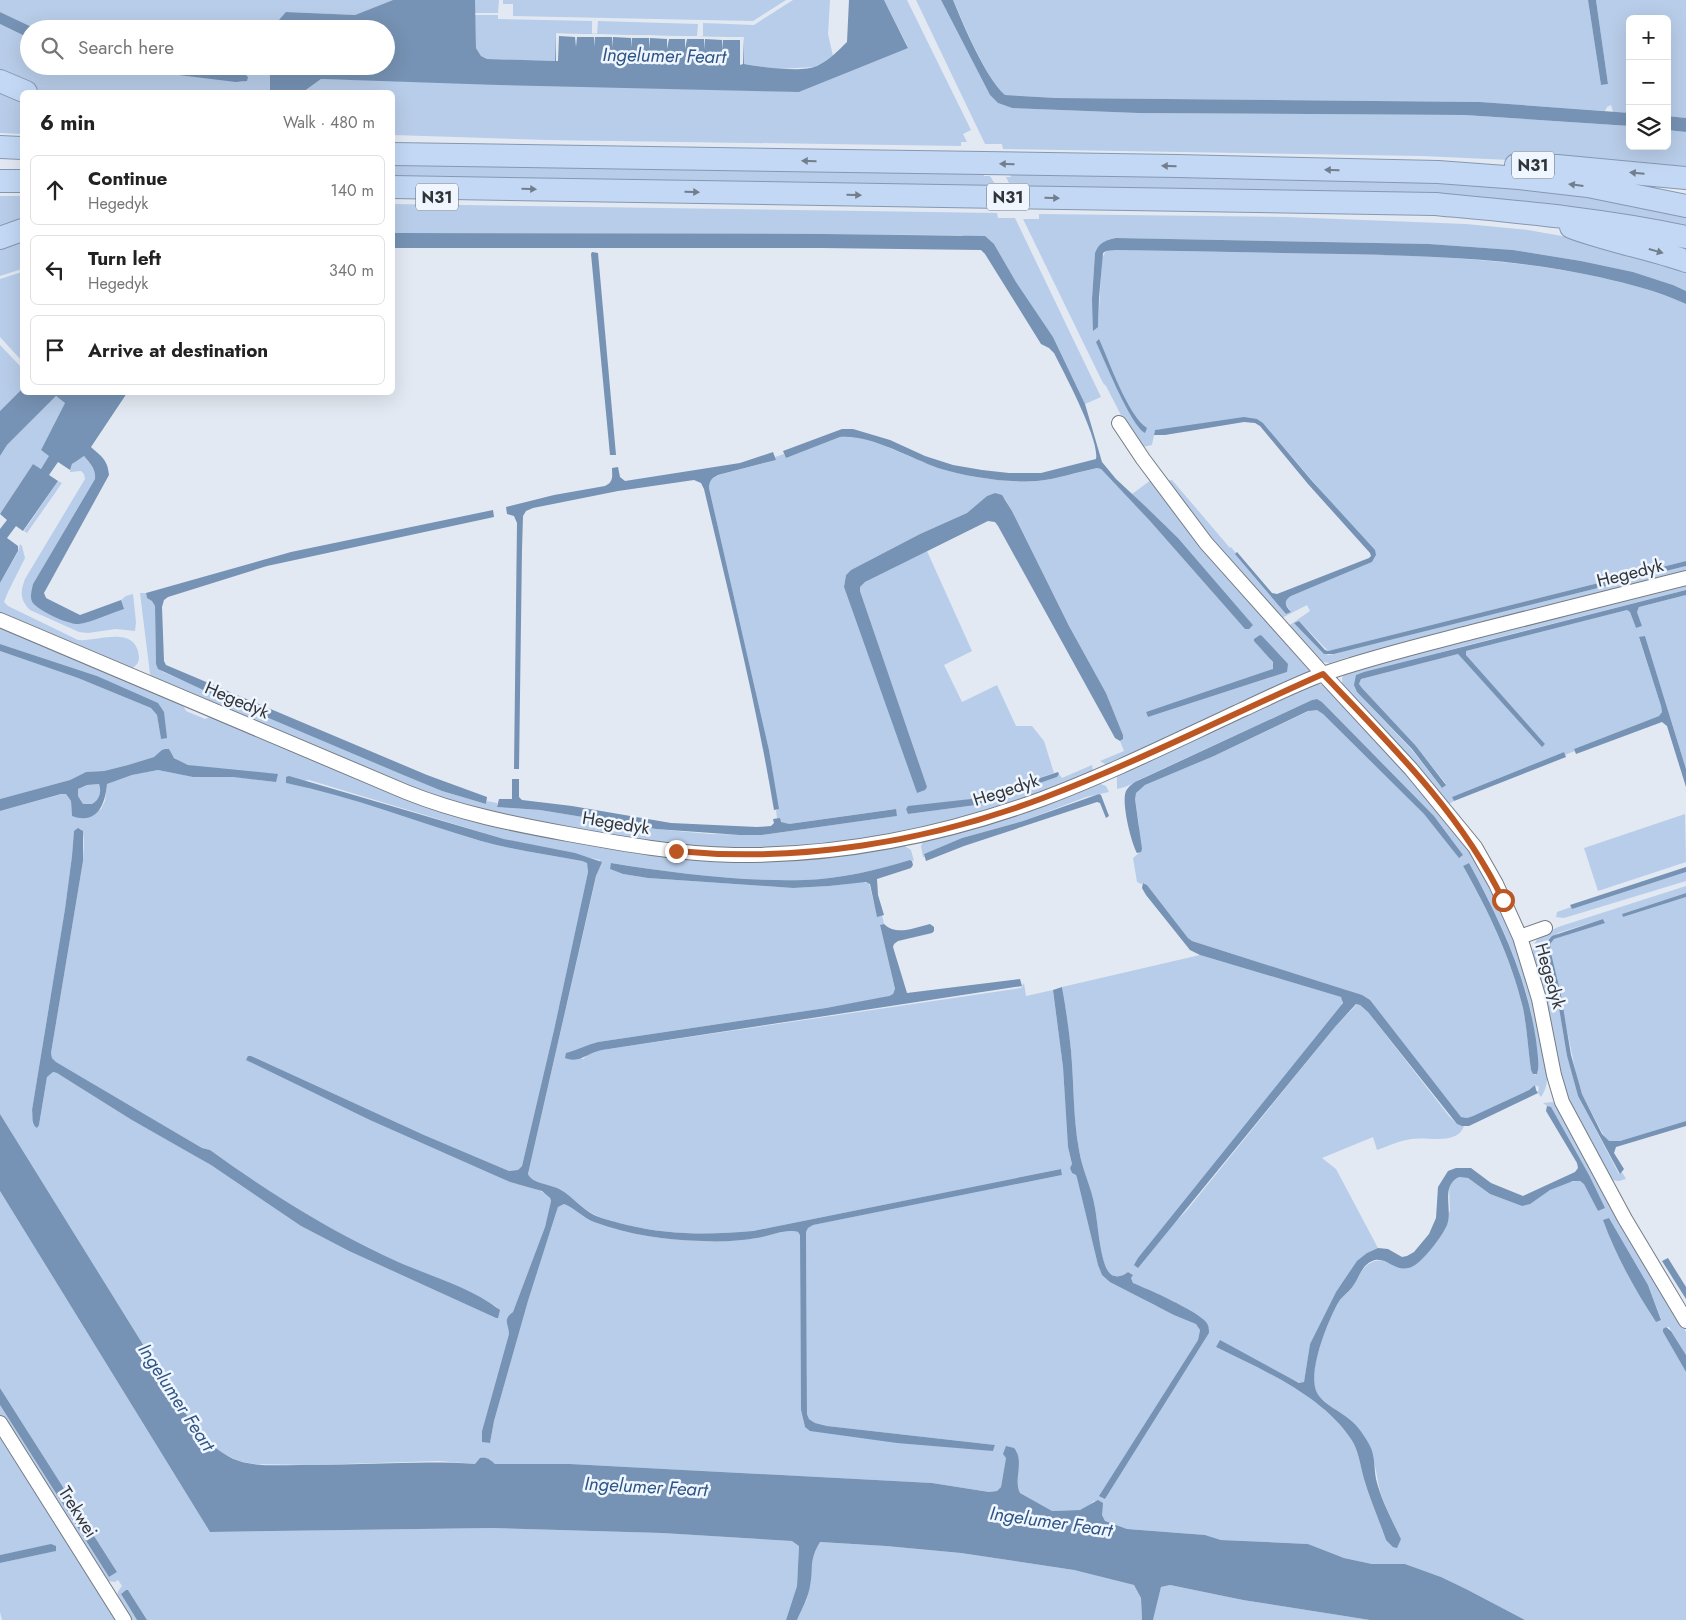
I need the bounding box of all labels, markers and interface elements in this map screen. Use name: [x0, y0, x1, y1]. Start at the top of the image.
map controls: [1626, 15, 1671, 150]
button: +: [1626, 15, 1671, 60]
search box: [20, 20, 395, 75]
icon: search: [38, 34, 66, 62]
text: Search here: [78, 34, 174, 61]
water label: Ingelumer Feart: [602, 41, 728, 70]
button: −: [1626, 60, 1671, 105]
button: layers: [1626, 105, 1671, 150]
text: 6 min: [40, 108, 95, 138]
text: Walk · 480 m: [283, 111, 375, 134]
road number: N31: [1512, 152, 1554, 178]
one-way arrow: [801, 156, 817, 164]
one-way arrow: [998, 159, 1014, 167]
one-way arrow: [1161, 162, 1177, 170]
text: Continue: [88, 165, 167, 192]
one-way arrow: [1323, 165, 1339, 173]
one-way arrow: [1629, 169, 1645, 177]
icon: ahead: [41, 176, 69, 204]
text: 140 m: [331, 179, 374, 202]
one-way arrow: [1568, 181, 1584, 189]
road number: N31: [416, 183, 458, 210]
road number: N31: [987, 183, 1029, 210]
one-way arrow: [522, 185, 538, 193]
one-way arrow: [684, 188, 700, 196]
one-way arrow: [847, 191, 863, 199]
text: Hegedyk: [88, 192, 148, 215]
one-way arrow: [1044, 194, 1060, 202]
text: Turn left: [88, 245, 161, 272]
one-way arrow: [1649, 248, 1664, 256]
icon: left: [41, 256, 69, 284]
text: 340 m: [329, 259, 374, 282]
text: Hegedyk: [88, 272, 148, 295]
icon: arrive: [41, 336, 69, 364]
text: Arrive at destination: [88, 337, 268, 364]
street label: Hegedyk: [1594, 552, 1666, 594]
street label: Hegedyk: [201, 675, 273, 725]
street label: Hegedyk: [970, 767, 1042, 813]
street label: Hegedyk: [580, 805, 652, 841]
route end: [665, 840, 688, 863]
route start: [1492, 889, 1515, 912]
street label: Hegedyk: [1528, 940, 1572, 1012]
water label: Ingelumer Feart: [132, 1338, 222, 1458]
water label: Ingelumer Feart: [584, 1470, 710, 1503]
street label: Trekwei: [52, 1481, 104, 1543]
water label: Ingelumer Feart: [988, 1500, 1115, 1544]

